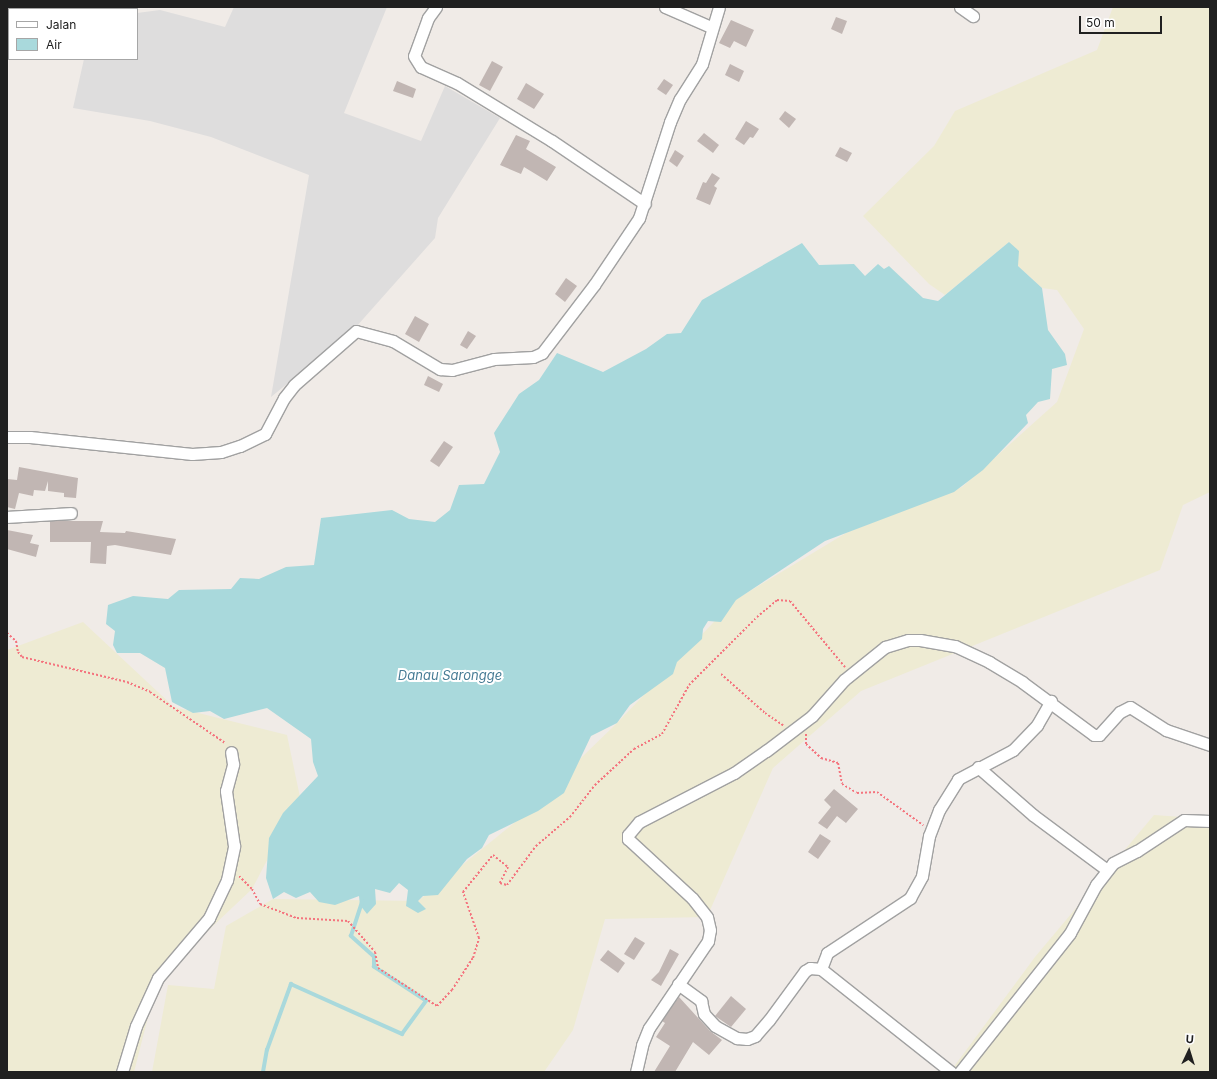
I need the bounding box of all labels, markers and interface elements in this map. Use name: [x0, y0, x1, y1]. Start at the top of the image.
legend: [8, 8, 138, 60]
scale bar: [1081, 8, 1164, 34]
text: 50 m: [1086, 15, 1115, 30]
text: Jalan: [46, 17, 76, 32]
text: Air: [46, 37, 62, 52]
water label: Danau Sarongge: [398, 667, 502, 683]
north arrow: [1169, 1031, 1209, 1071]
text: U: [1185, 1032, 1194, 1046]

